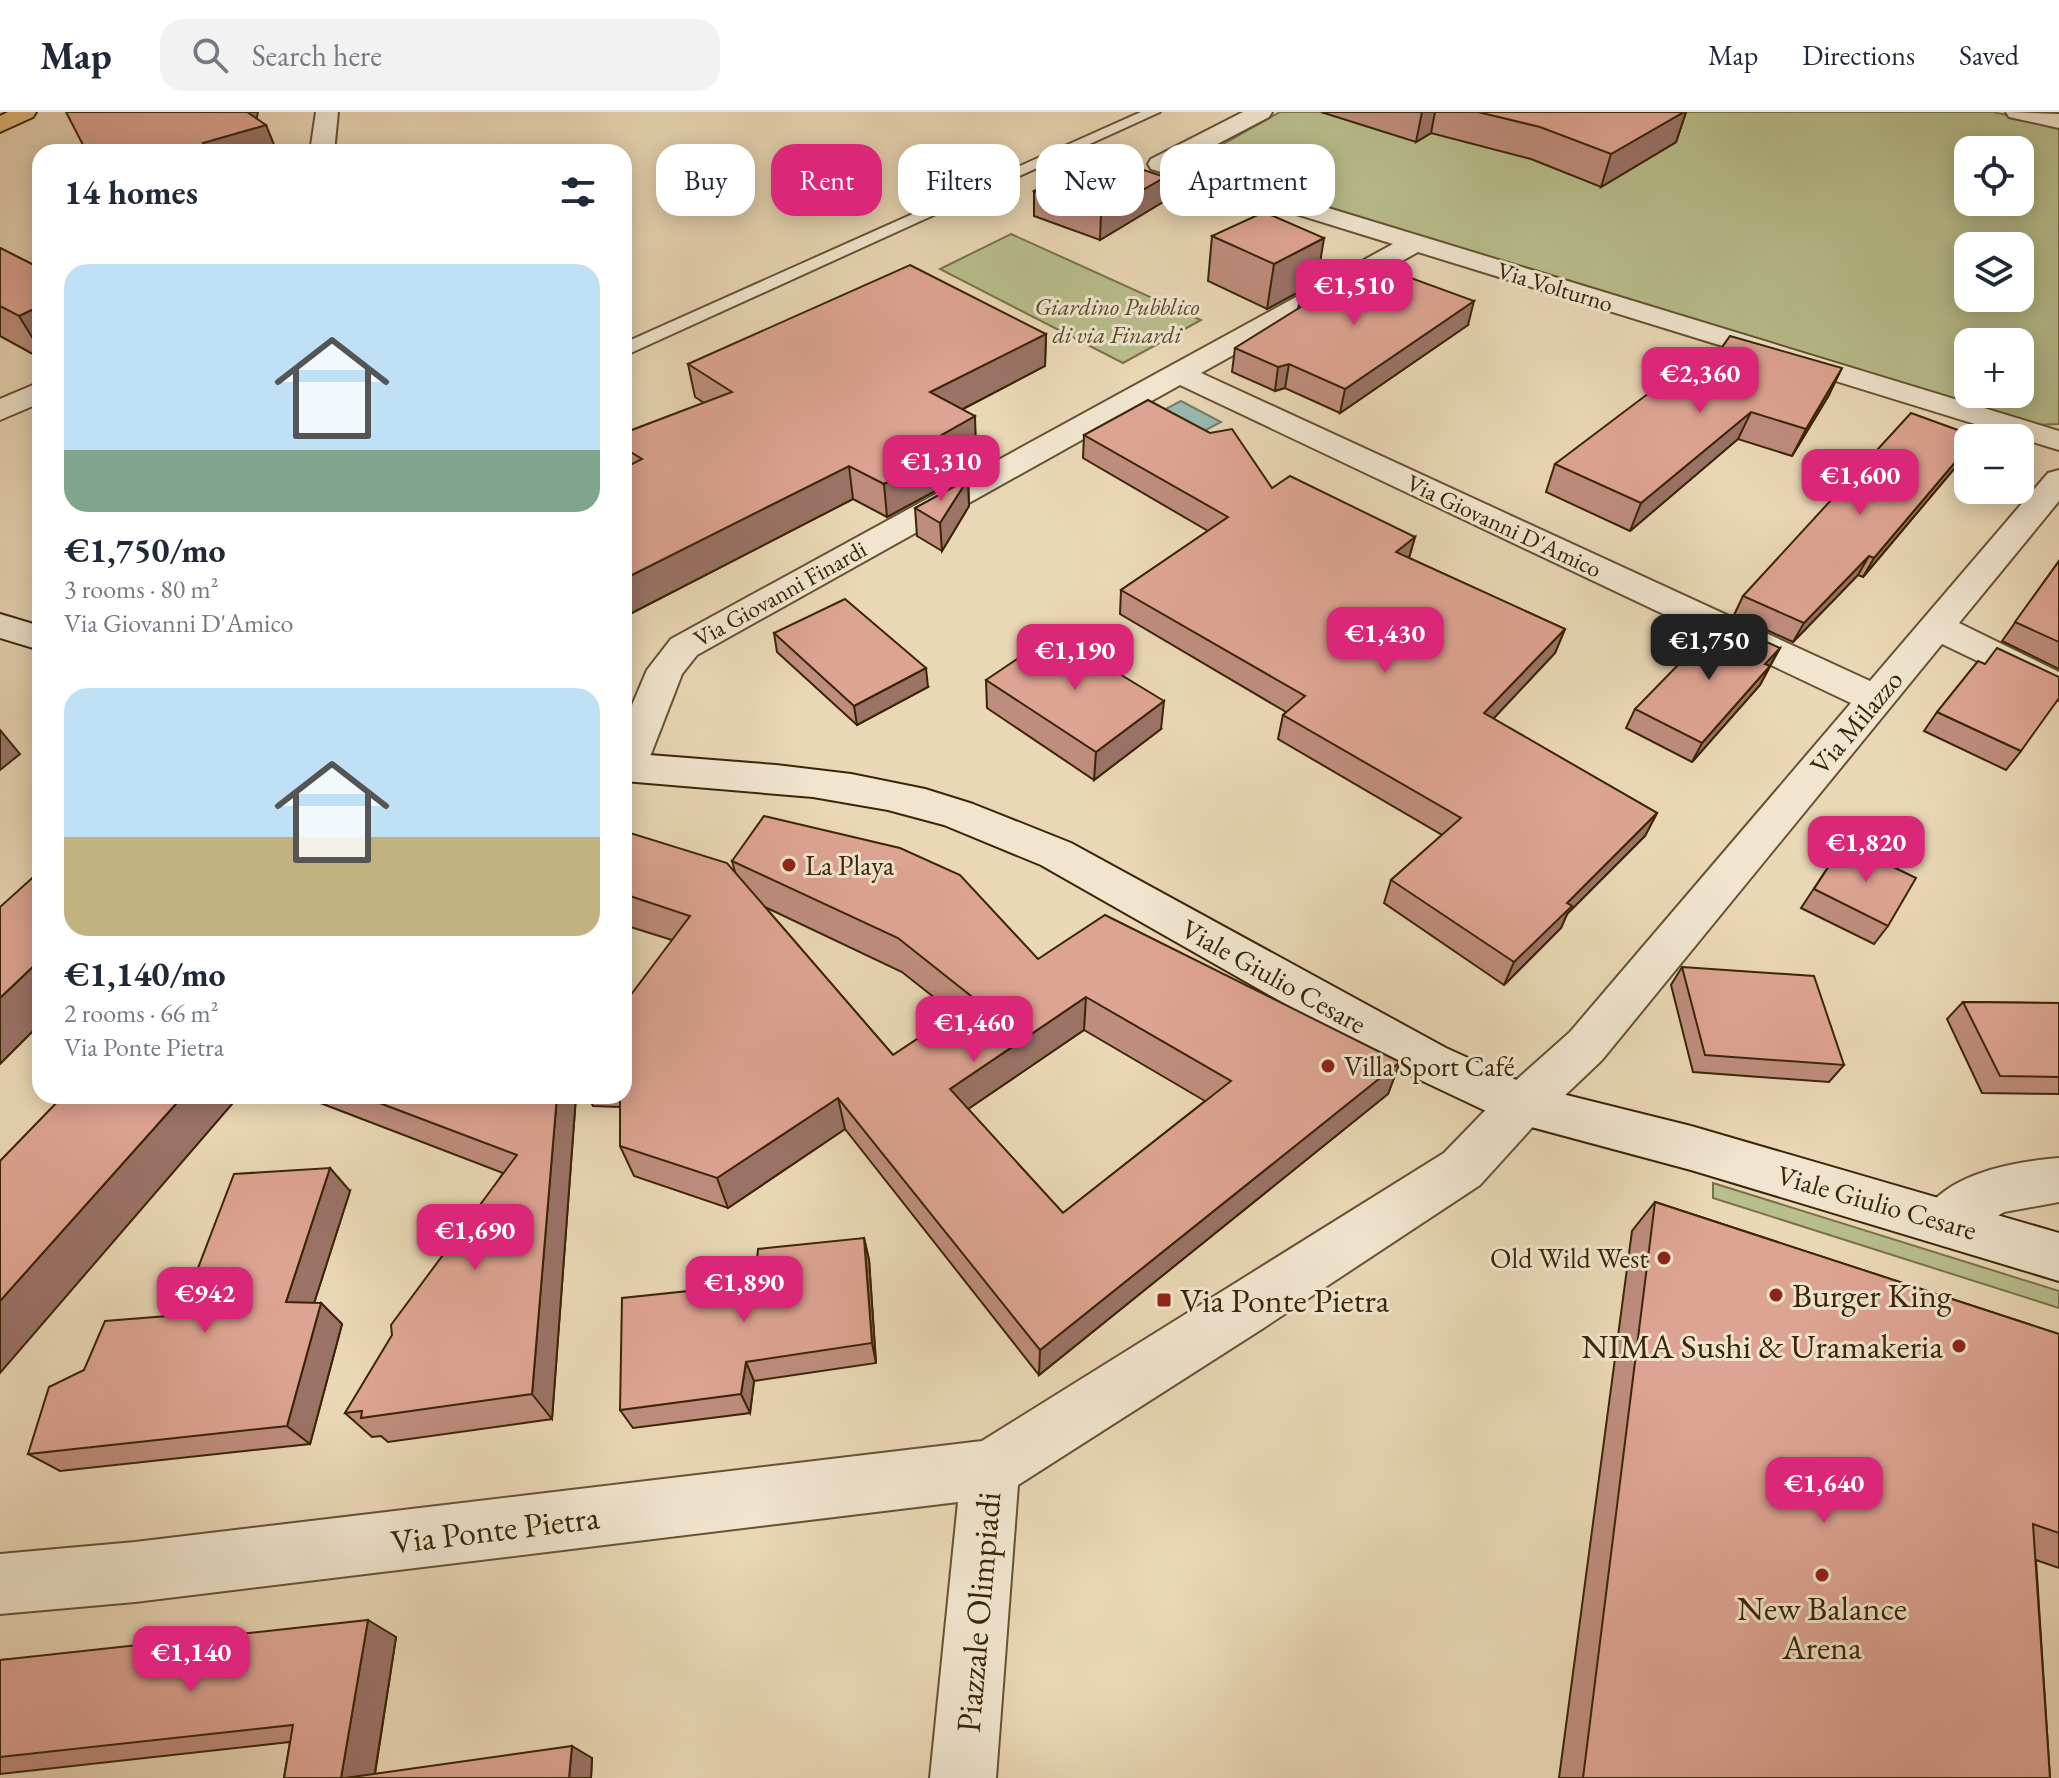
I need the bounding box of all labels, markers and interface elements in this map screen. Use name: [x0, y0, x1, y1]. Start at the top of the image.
search box: [160, 19, 720, 91]
text: Map: [40, 31, 112, 80]
icon: search: [188, 33, 232, 77]
text: Search here: [252, 36, 382, 75]
text: Map: [1708, 37, 1758, 73]
text: Directions: [1802, 37, 1915, 73]
text: Saved: [1959, 37, 2019, 73]
map controls: [1954, 136, 2034, 504]
button: locate: [1954, 136, 2034, 216]
chip: Buy: [656, 144, 755, 216]
chip: Rent: [771, 144, 882, 216]
chip: Filters: [898, 144, 1020, 216]
chip: New: [1036, 144, 1144, 216]
chip: Apartment: [1160, 144, 1335, 216]
text: 14 homes: [64, 170, 198, 214]
icon: filters: [556, 170, 600, 214]
button: layers: [1954, 232, 2034, 312]
street label: Via Volturno: [1493, 254, 1617, 319]
pin: €1,510: [1289, 259, 1419, 327]
text: €1,510: [1314, 268, 1394, 302]
park label: Giardino Pubblico di via Finardi: [1034, 291, 1200, 350]
icon: home: [260, 316, 404, 460]
button: +: [1954, 328, 2034, 408]
pin: €2,360: [1635, 347, 1765, 415]
text: €2,360: [1660, 356, 1740, 390]
button: −: [1954, 424, 2034, 504]
pin: €1,310: [876, 435, 1006, 503]
text: €1,310: [901, 444, 981, 478]
pin: €1,600: [1795, 449, 1925, 517]
text: €1,600: [1820, 458, 1900, 492]
street label: Via Giovanni D'Amico: [1402, 467, 1607, 584]
text: €1,750/mo: [64, 528, 226, 572]
street label: Via Giovanni Finardi: [688, 533, 872, 654]
text: 3 rooms · 80 m²: [64, 572, 219, 606]
text: Via Giovanni D'Amico: [64, 606, 293, 640]
pin: €1,430: [1320, 607, 1450, 675]
pin: €1,750: [1644, 614, 1774, 682]
text: €1,430: [1345, 616, 1425, 650]
text: €1,750: [1669, 623, 1749, 657]
pin: €1,190: [1010, 624, 1140, 692]
text: €1,190: [1035, 633, 1115, 667]
street label: Via Milazzo: [1802, 662, 1910, 782]
icon: home: [260, 740, 404, 884]
pin: €1,820: [1801, 816, 1931, 884]
text: €1,820: [1826, 825, 1906, 859]
place label: La Playa: [805, 847, 895, 883]
marker: La Playa: [780, 856, 798, 874]
street label: Viale Giulio Cesare: [1175, 910, 1373, 1042]
text: €1,140/mo: [64, 952, 226, 996]
text: 2 rooms · 66 m²: [64, 996, 219, 1030]
pin: €1,460: [909, 996, 1039, 1064]
text: €1,460: [934, 1005, 1014, 1039]
text: Via Ponte Pietra: [64, 1030, 224, 1064]
place label: Villa Sport Café: [1344, 1048, 1515, 1084]
marker: Villa Sport Café: [1319, 1057, 1337, 1075]
street label: Viale Giulio Cesare: [1773, 1156, 1981, 1248]
pin: €1,690: [410, 1204, 540, 1272]
text: €1,690: [435, 1213, 515, 1247]
place label: Old Wild West: [1490, 1240, 1648, 1276]
marker: Old Wild West: [1655, 1249, 1673, 1267]
pin: €1,890: [679, 1256, 809, 1324]
text: €1,890: [704, 1265, 784, 1299]
pin: €942: [158, 1267, 252, 1335]
place label: Burger King: [1792, 1273, 1952, 1317]
text: €942: [175, 1276, 235, 1310]
place label: Via Ponte Pietra: [1180, 1278, 1390, 1322]
marker: Burger King: [1767, 1286, 1785, 1304]
marker: Via Ponte Pietra: [1155, 1291, 1173, 1309]
place label: NIMA Sushi & Uramakeria: [1581, 1324, 1943, 1368]
marker: NIMA Sushi & Uramakeria: [1950, 1337, 1968, 1355]
pin: €1,640: [1759, 1457, 1889, 1525]
text: €1,640: [1784, 1466, 1864, 1500]
street label: Piazzale Olimpiadi: [946, 1490, 1010, 1734]
street label: Via Ponte Pietra: [388, 1494, 602, 1564]
marker: New Balance Arena: [1813, 1566, 1831, 1584]
place label: New Balance Arena: [1737, 1586, 1907, 1669]
pin: €1,140: [126, 1626, 256, 1694]
text: €1,140: [151, 1635, 231, 1669]

